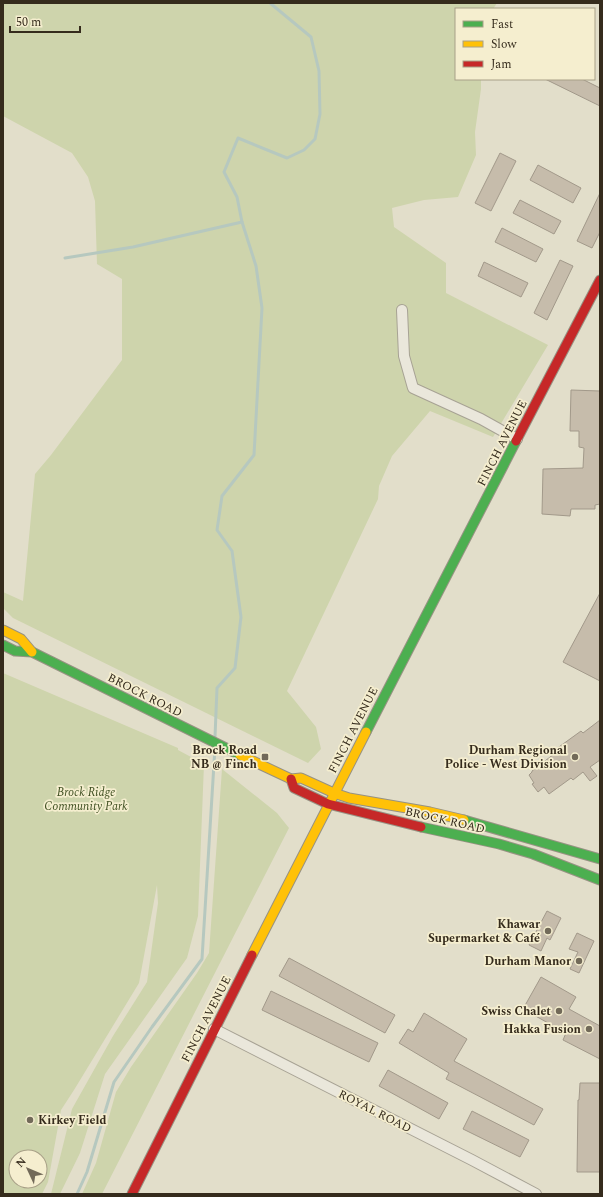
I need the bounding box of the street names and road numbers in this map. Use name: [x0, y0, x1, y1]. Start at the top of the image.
street label: FINCH AVENUE: [472, 397, 532, 490]
street label: BROCK ROAD: [104, 668, 185, 722]
street label: FINCH AVENUE: [323, 684, 383, 777]
street label: BROCK ROAD: [403, 802, 487, 839]
street label: FINCH AVENUE: [176, 973, 236, 1066]
street label: ROYAL ROAD: [335, 1085, 415, 1138]

